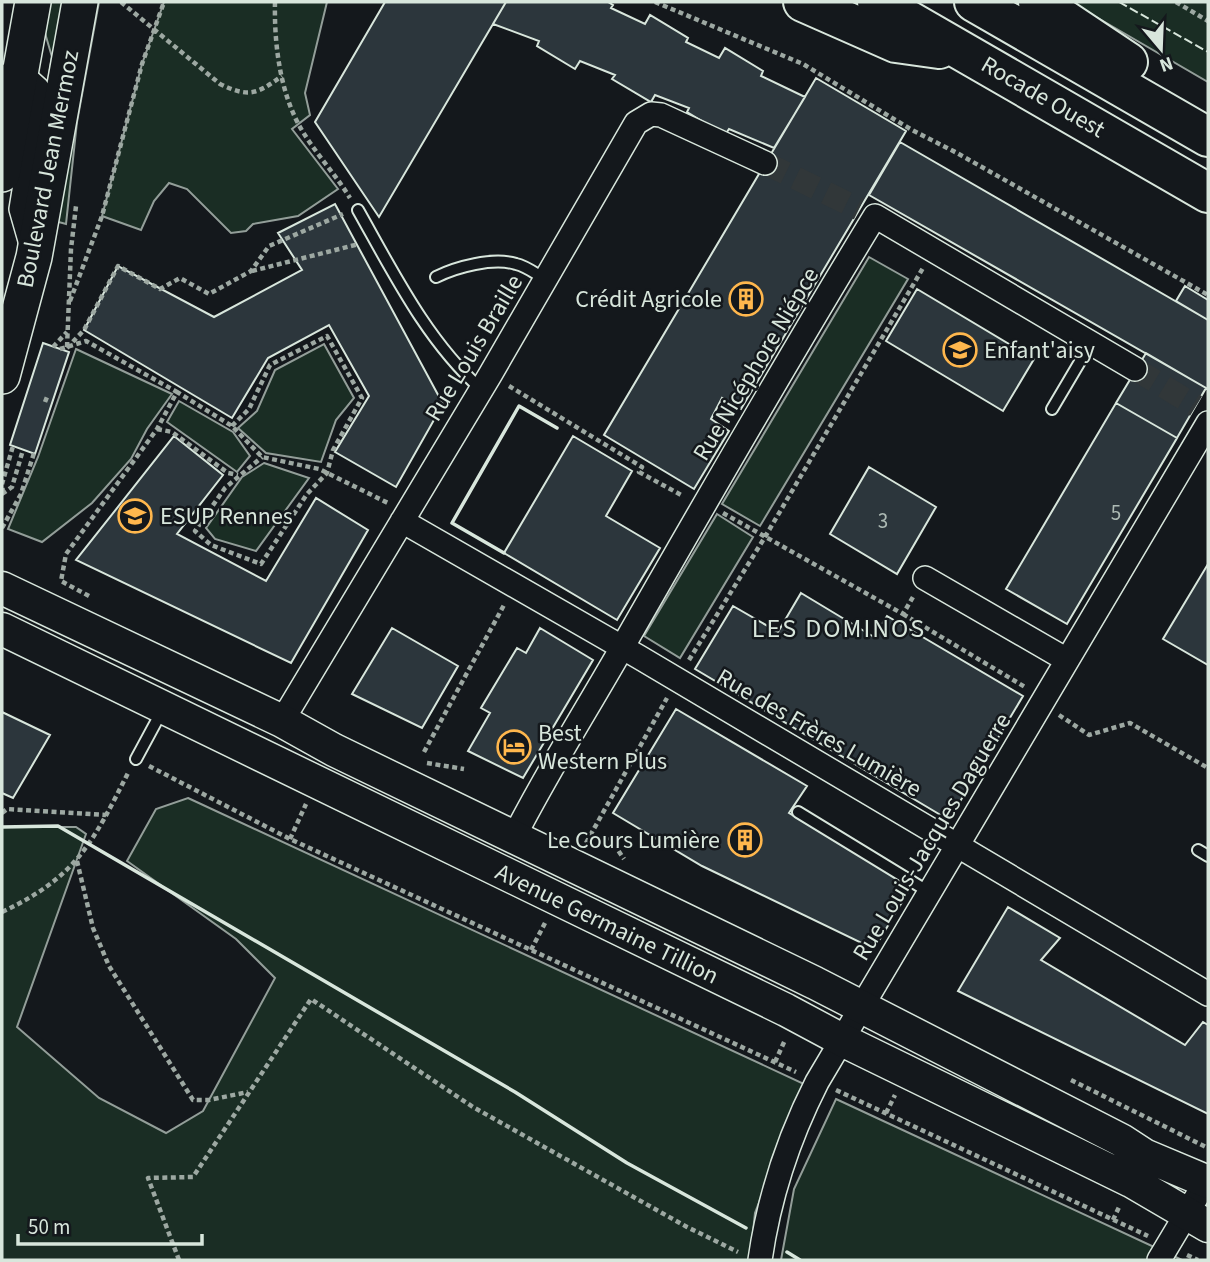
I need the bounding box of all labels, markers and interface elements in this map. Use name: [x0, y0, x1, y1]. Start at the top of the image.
north arrow: [1126, 14, 1196, 84]
street label: Boulevard Jean Mermoz: [8, 47, 88, 291]
street label: Rocade Ouest: [975, 47, 1111, 147]
text: N: [1156, 49, 1176, 78]
street label: Rue Nicéphore Niépce: [684, 261, 828, 467]
street label: Rue Louis Braille: [416, 268, 532, 428]
building icon: Crédit Agricole: [727, 280, 765, 318]
place label: Crédit Agricole: [575, 282, 722, 317]
school or university icon: Enfant'aisy: [941, 331, 979, 369]
place label: Enfant'aisy: [984, 333, 1095, 368]
school or university icon: ESUP Rennes: [116, 497, 154, 535]
house number: 5: [1111, 498, 1121, 528]
place label: ESUP Rennes: [160, 499, 293, 534]
house number: 3: [878, 506, 888, 536]
district label: LES DOMINOS: [752, 610, 926, 647]
street label: Rue des Frères Lumière: [710, 660, 928, 806]
street label: Rue Louis-Jacques Daguerre: [844, 707, 1020, 967]
place label: Best Western Plus: [538, 716, 667, 779]
hotel icon: Best Western Plus: [495, 728, 533, 766]
building icon: Le Cours Lumière: [726, 821, 764, 859]
place label: Le Cours Lumière: [547, 823, 720, 858]
street label: Avenue Germaine Tillion: [489, 855, 725, 993]
scale bar: [18, 1202, 201, 1246]
text: 50 m: [28, 1212, 70, 1242]

